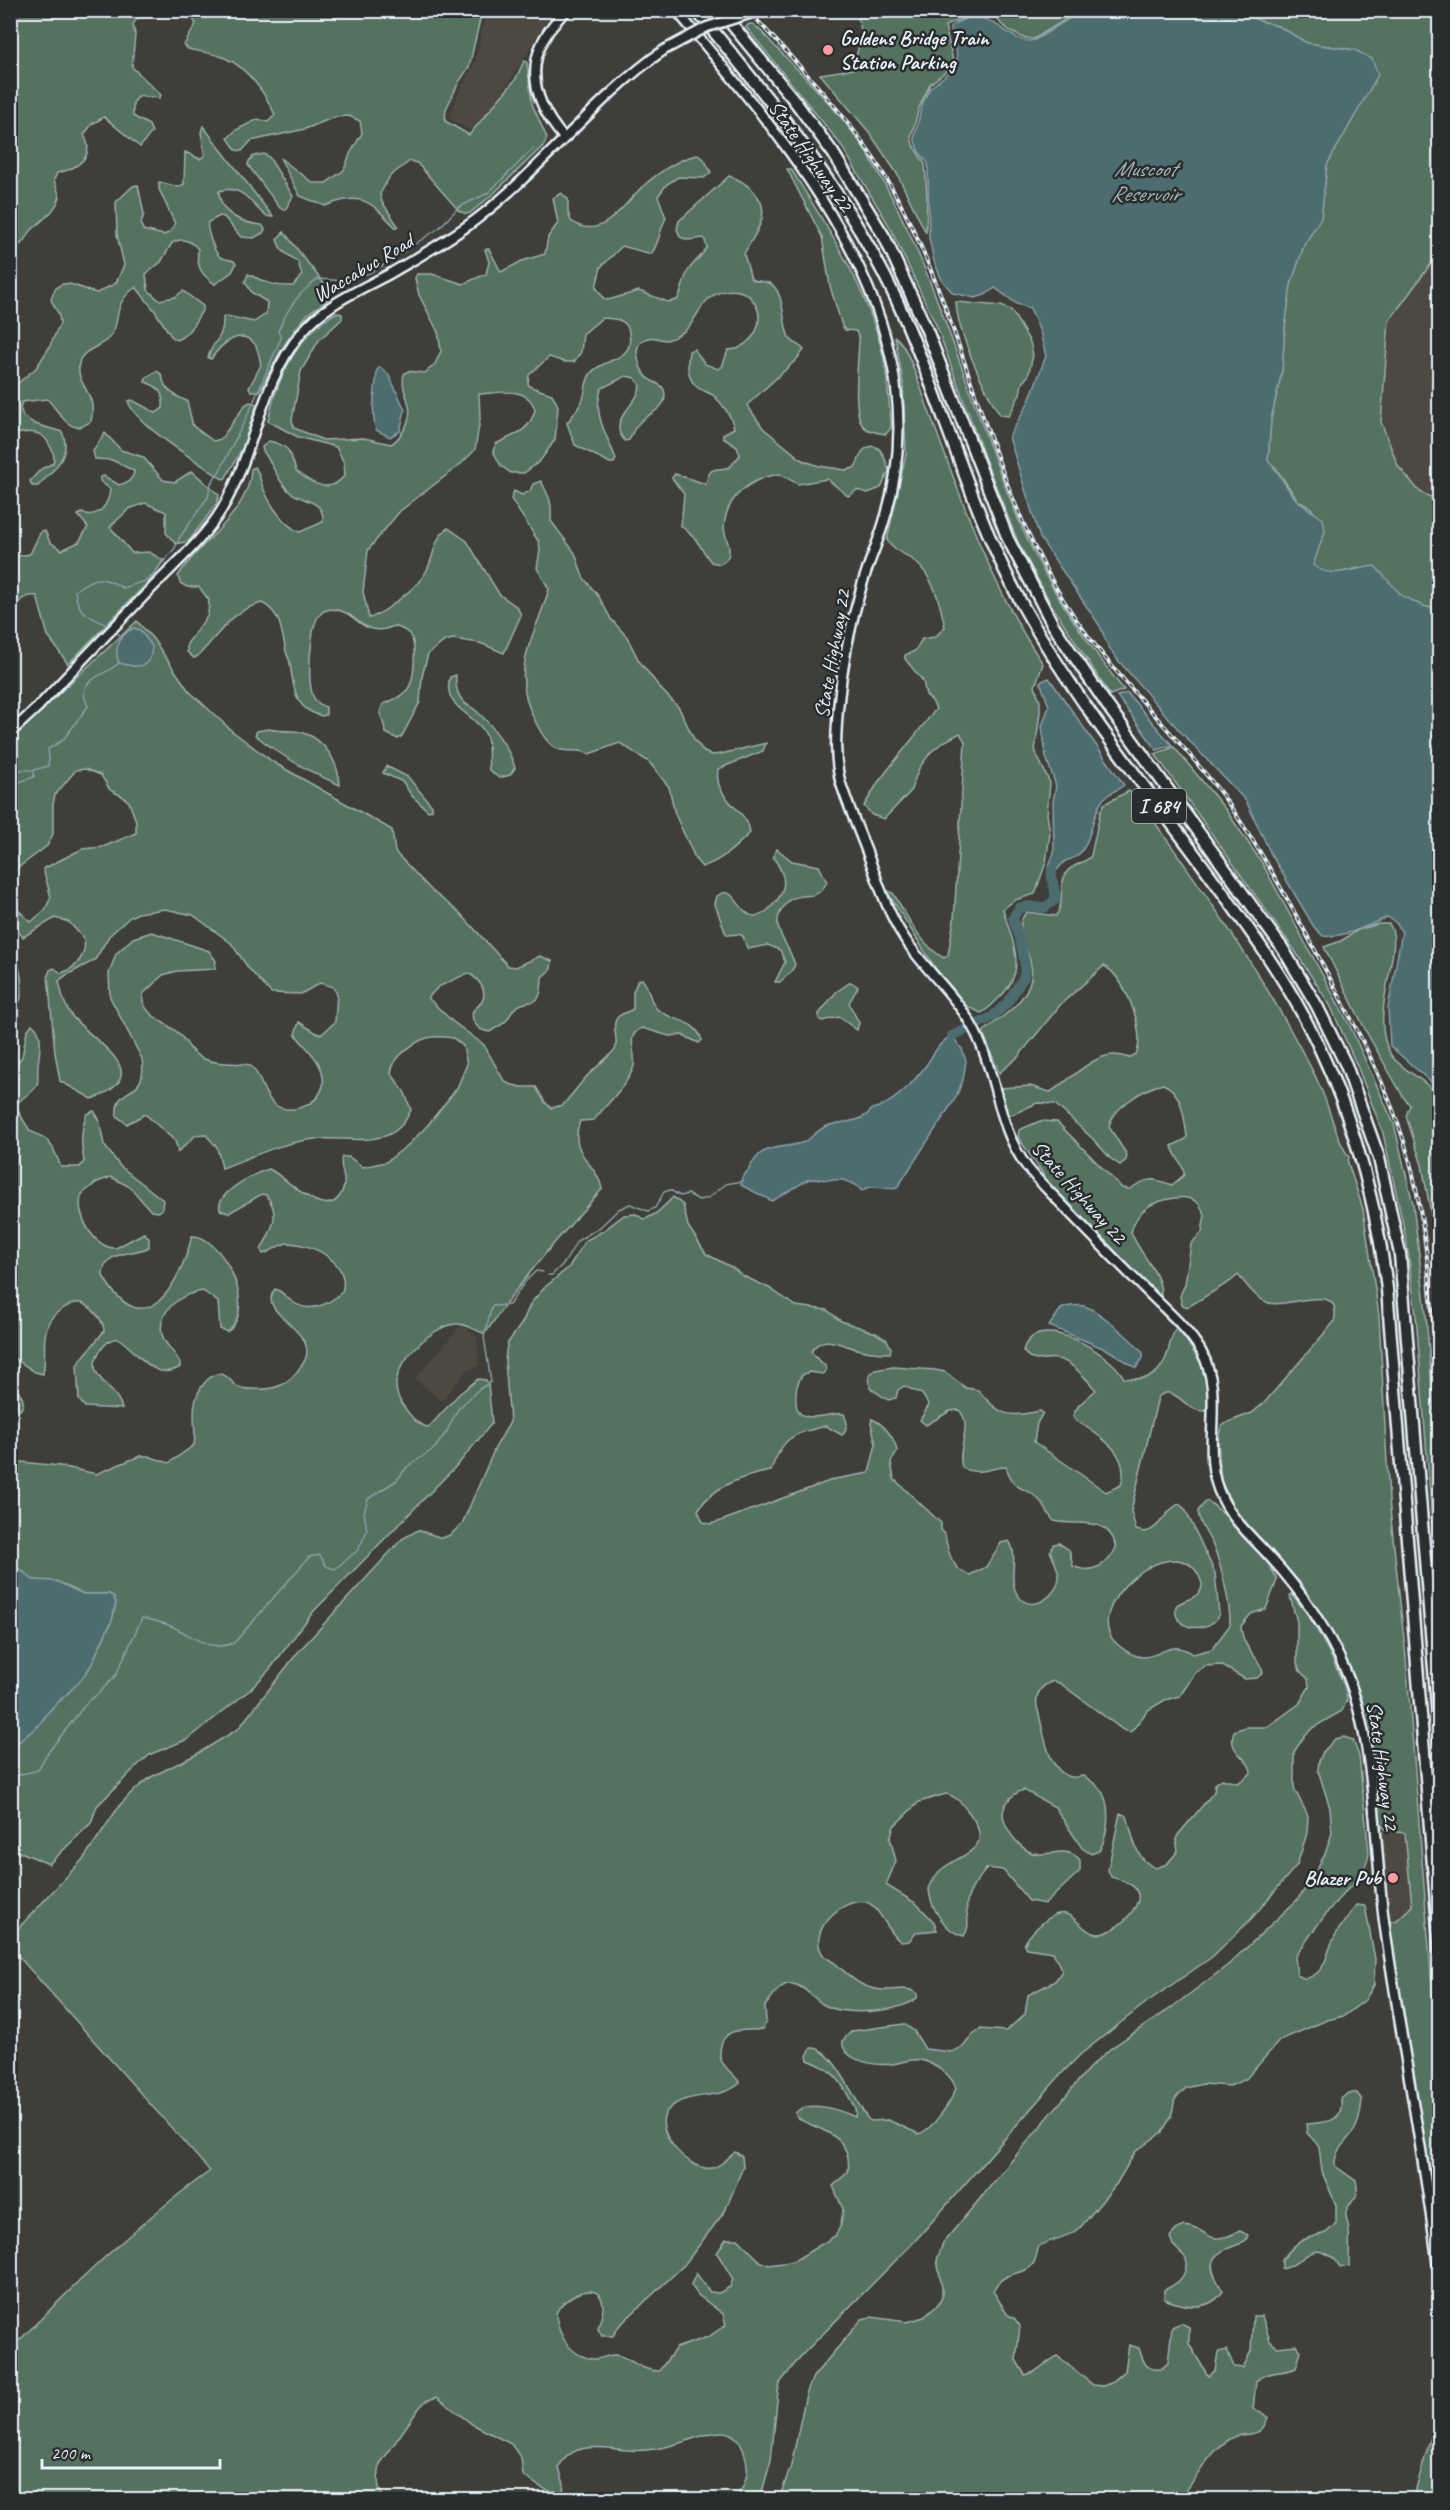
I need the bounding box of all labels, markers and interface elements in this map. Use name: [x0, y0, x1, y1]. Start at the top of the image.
place label: Goldens Bridge Train Station Parking: [840, 25, 990, 75]
marker: Goldens Bridge Train Station Parking: [821, 43, 835, 57]
street label: State Highway 22: [763, 95, 860, 218]
water label: Muscoot Reservoir: [1111, 155, 1183, 208]
street label: Waccabuc Road: [308, 226, 421, 308]
street label: State Highway 22: [808, 586, 856, 720]
road number: I 684: [1132, 789, 1186, 823]
street label: State Highway 22: [1026, 1135, 1133, 1250]
street label: State Highway 22: [1361, 1700, 1405, 1834]
place label: Blazer Pub: [1304, 1865, 1383, 1891]
marker: Blazer Pub: [1386, 1871, 1400, 1885]
scale bar: [42, 2432, 220, 2470]
text: 200 m: [51, 2442, 92, 2464]

